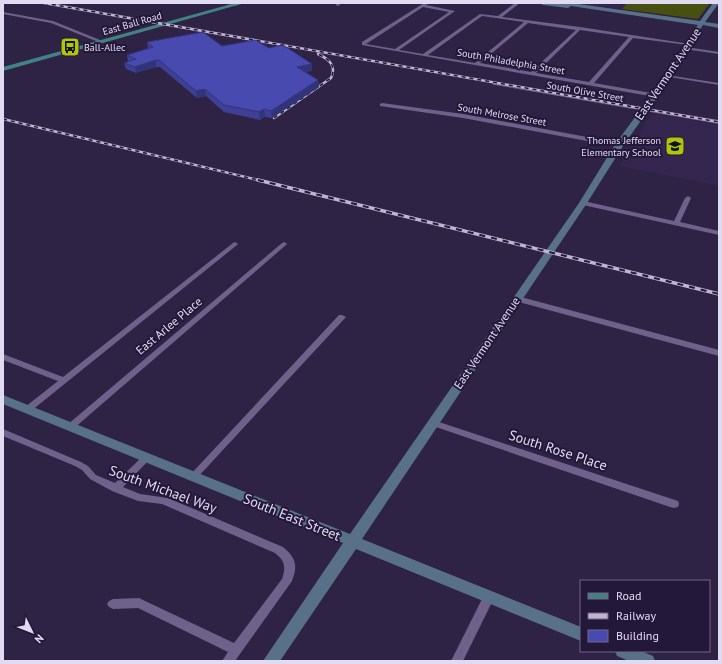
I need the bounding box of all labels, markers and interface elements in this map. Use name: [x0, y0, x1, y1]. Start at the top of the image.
street label: East Ball Road: [101, 9, 163, 38]
street label: East Vermont Avenue: [631, 25, 704, 123]
bus stop icon: Ball-Allec: [59, 36, 81, 58]
place label: Ball-Allec: [84, 41, 126, 54]
street label: South Philadelphia Street: [456, 46, 566, 77]
street label: South Olive Street: [545, 78, 625, 105]
street label: South Melrose Street: [457, 100, 548, 129]
place label: Thomas Jefferson Elementary School: [581, 134, 661, 159]
school or university icon: Thomas Jefferson Elementary School: [664, 135, 686, 157]
street label: East Arlee Place: [133, 294, 205, 358]
street label: East Vermont Avenue: [450, 294, 523, 392]
street label: South Rose Place: [506, 426, 610, 474]
street label: South Michael Way: [107, 461, 220, 517]
street label: South East Street: [241, 489, 343, 545]
legend: [580, 580, 710, 652]
text: Road: [616, 588, 641, 603]
text: Railway: [616, 608, 656, 623]
north arrow: [12, 612, 52, 652]
text: Building: [616, 628, 659, 643]
text: N: [32, 631, 47, 646]

